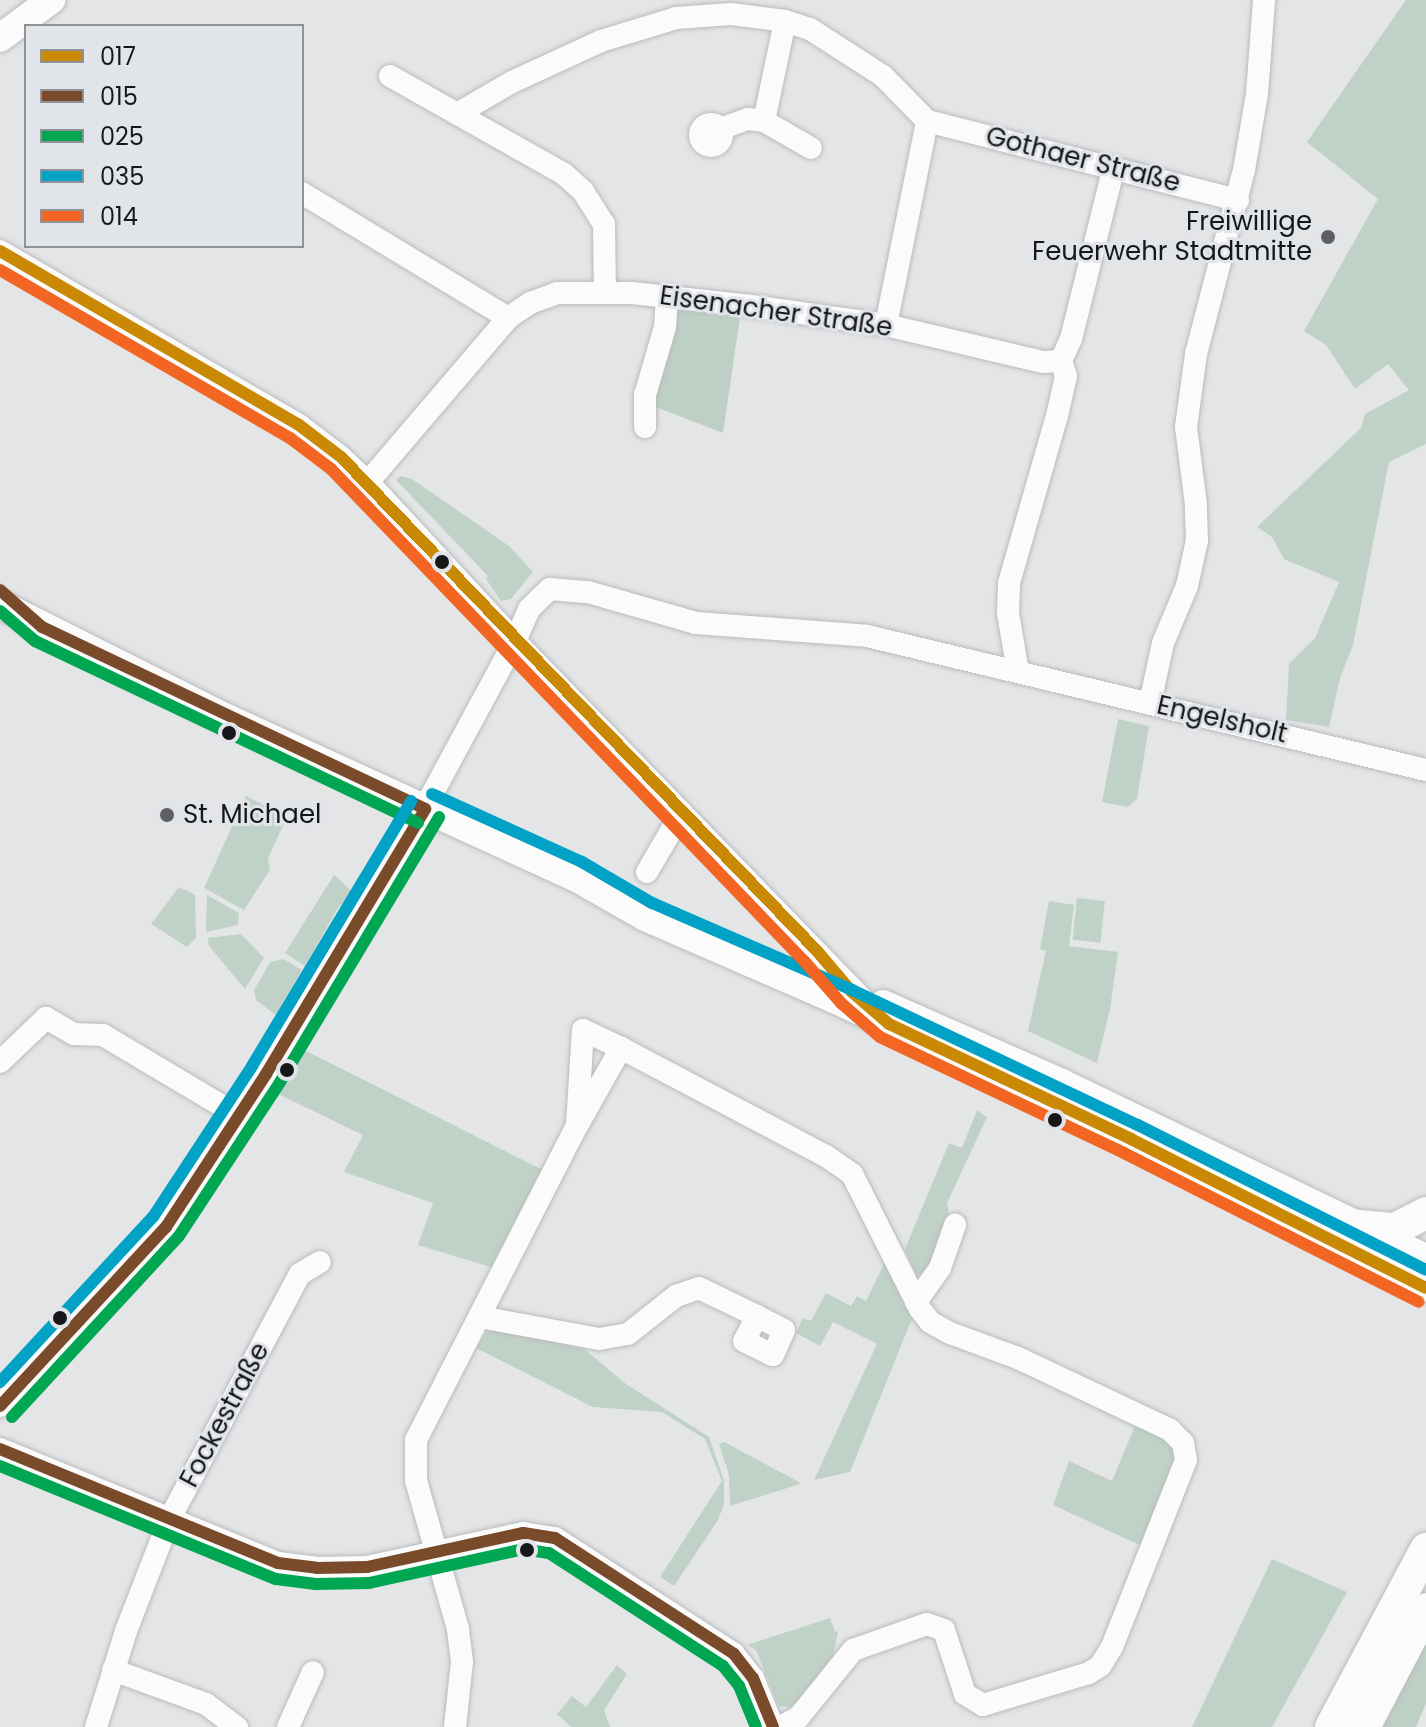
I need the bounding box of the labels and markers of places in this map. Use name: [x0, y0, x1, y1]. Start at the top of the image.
place label: Freiwillige Feuerwehr Stadtmitte: [1032, 206, 1312, 268]
marker: Freiwillige Feuerwehr Stadtmitte: [1319, 228, 1337, 246]
unlabelled marker: [434, 554, 450, 570]
unlabelled marker: [221, 725, 237, 741]
place label: St. Michael: [183, 799, 321, 831]
marker: St. Michael: [158, 806, 176, 824]
unlabelled marker: [279, 1062, 295, 1078]
unlabelled marker: [1047, 1112, 1063, 1128]
unlabelled marker: [52, 1310, 68, 1326]
unlabelled marker: [519, 1542, 535, 1558]

